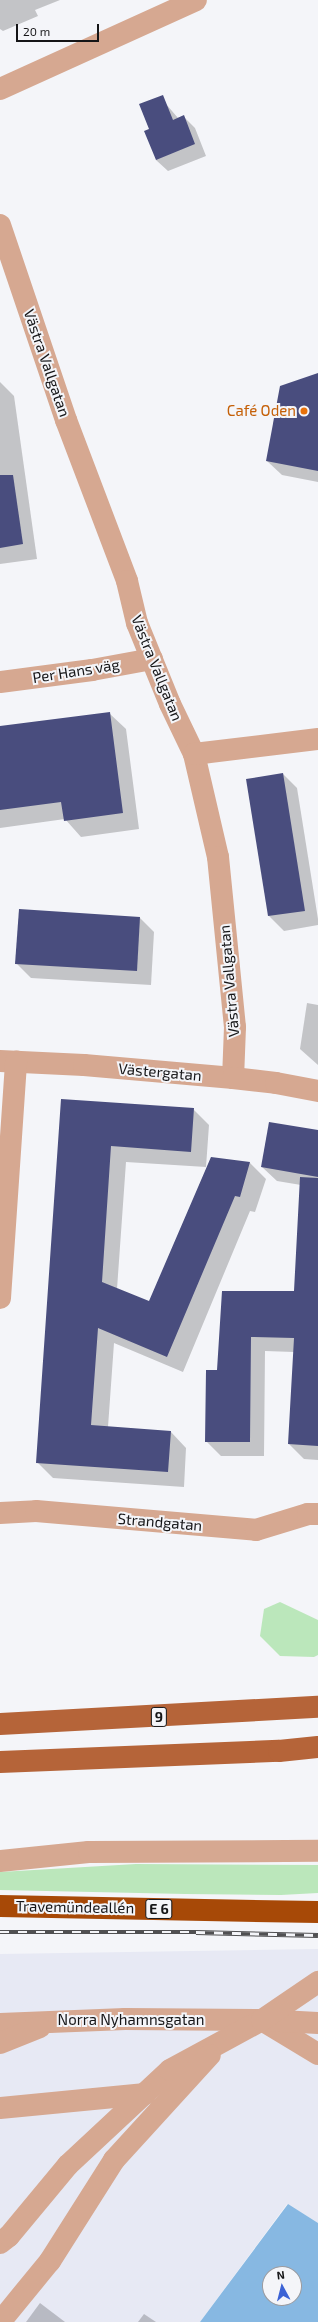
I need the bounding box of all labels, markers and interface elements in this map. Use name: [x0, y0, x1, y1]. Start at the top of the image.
scale bar: [18, 16, 101, 42]
text: 20 m: [23, 24, 50, 38]
street label: Västra Vallgatan: [20, 307, 74, 419]
place label: Café Oden: [227, 402, 296, 420]
marker: Café Oden: [299, 406, 309, 416]
street label: Västra Vallgatan: [128, 612, 186, 724]
street label: Per Hans väg: [31, 655, 121, 687]
street label: Västra Vallgatan: [215, 924, 243, 1038]
street label: Västergatan: [118, 1059, 202, 1085]
street label: Strandgatan: [117, 1509, 203, 1535]
road number: 9: [150, 1705, 168, 1729]
street label: Travemündeallén: [16, 1897, 134, 1917]
road number: E 6: [145, 1897, 173, 1921]
street label: Norra Nyhamnsgatan: [58, 2011, 204, 2029]
north arrow: [262, 2266, 302, 2306]
text: N: [276, 2268, 285, 2282]

